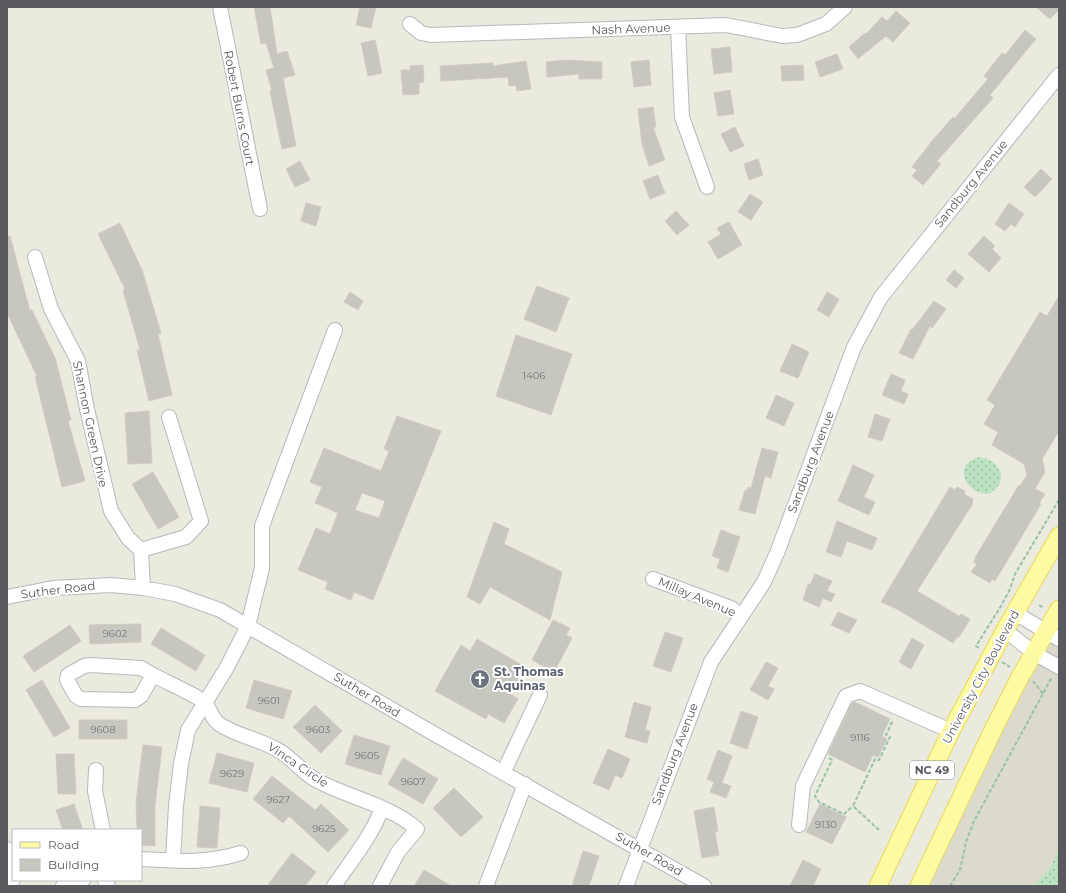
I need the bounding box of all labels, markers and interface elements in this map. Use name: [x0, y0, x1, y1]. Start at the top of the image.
street label: Nash Avenue: [591, 20, 671, 37]
street label: Robert Burns Court: [221, 49, 258, 167]
street label: Sandburg Avenue: [931, 137, 1010, 230]
street label: Shannon Green Drive: [70, 359, 111, 488]
house number: 1406: [523, 369, 545, 382]
street label: Sandburg Avenue: [784, 409, 837, 515]
street label: Millay Avenue: [656, 573, 738, 620]
street label: Suther Road: [20, 577, 96, 602]
street label: University City Boulevard: [939, 607, 1022, 746]
house number: 9602: [103, 627, 128, 640]
place label: St. Thomas Aquinas: [493, 664, 564, 693]
church icon: St. Thomas Aquinas: [469, 668, 491, 690]
street label: Suther Road: [331, 669, 403, 720]
house number: 9601: [258, 694, 280, 707]
street label: Sandburg Avenue: [648, 701, 701, 807]
house number: 9608: [90, 723, 116, 736]
house number: 9603: [306, 723, 331, 736]
house number: 9116: [850, 731, 870, 744]
street label: Vinca Circle: [265, 739, 332, 790]
house number: 9605: [355, 749, 380, 762]
road number: NC 49: [910, 761, 954, 779]
house number: 9629: [220, 767, 244, 780]
house number: 9607: [401, 775, 425, 788]
house number: 9627: [266, 793, 290, 806]
house number: 9130: [815, 818, 837, 831]
house number: 9625: [312, 822, 336, 835]
street label: Suther Road: [613, 828, 685, 879]
legend: [12, 829, 142, 881]
text: Road: [48, 837, 79, 852]
text: Building: [48, 857, 99, 872]

